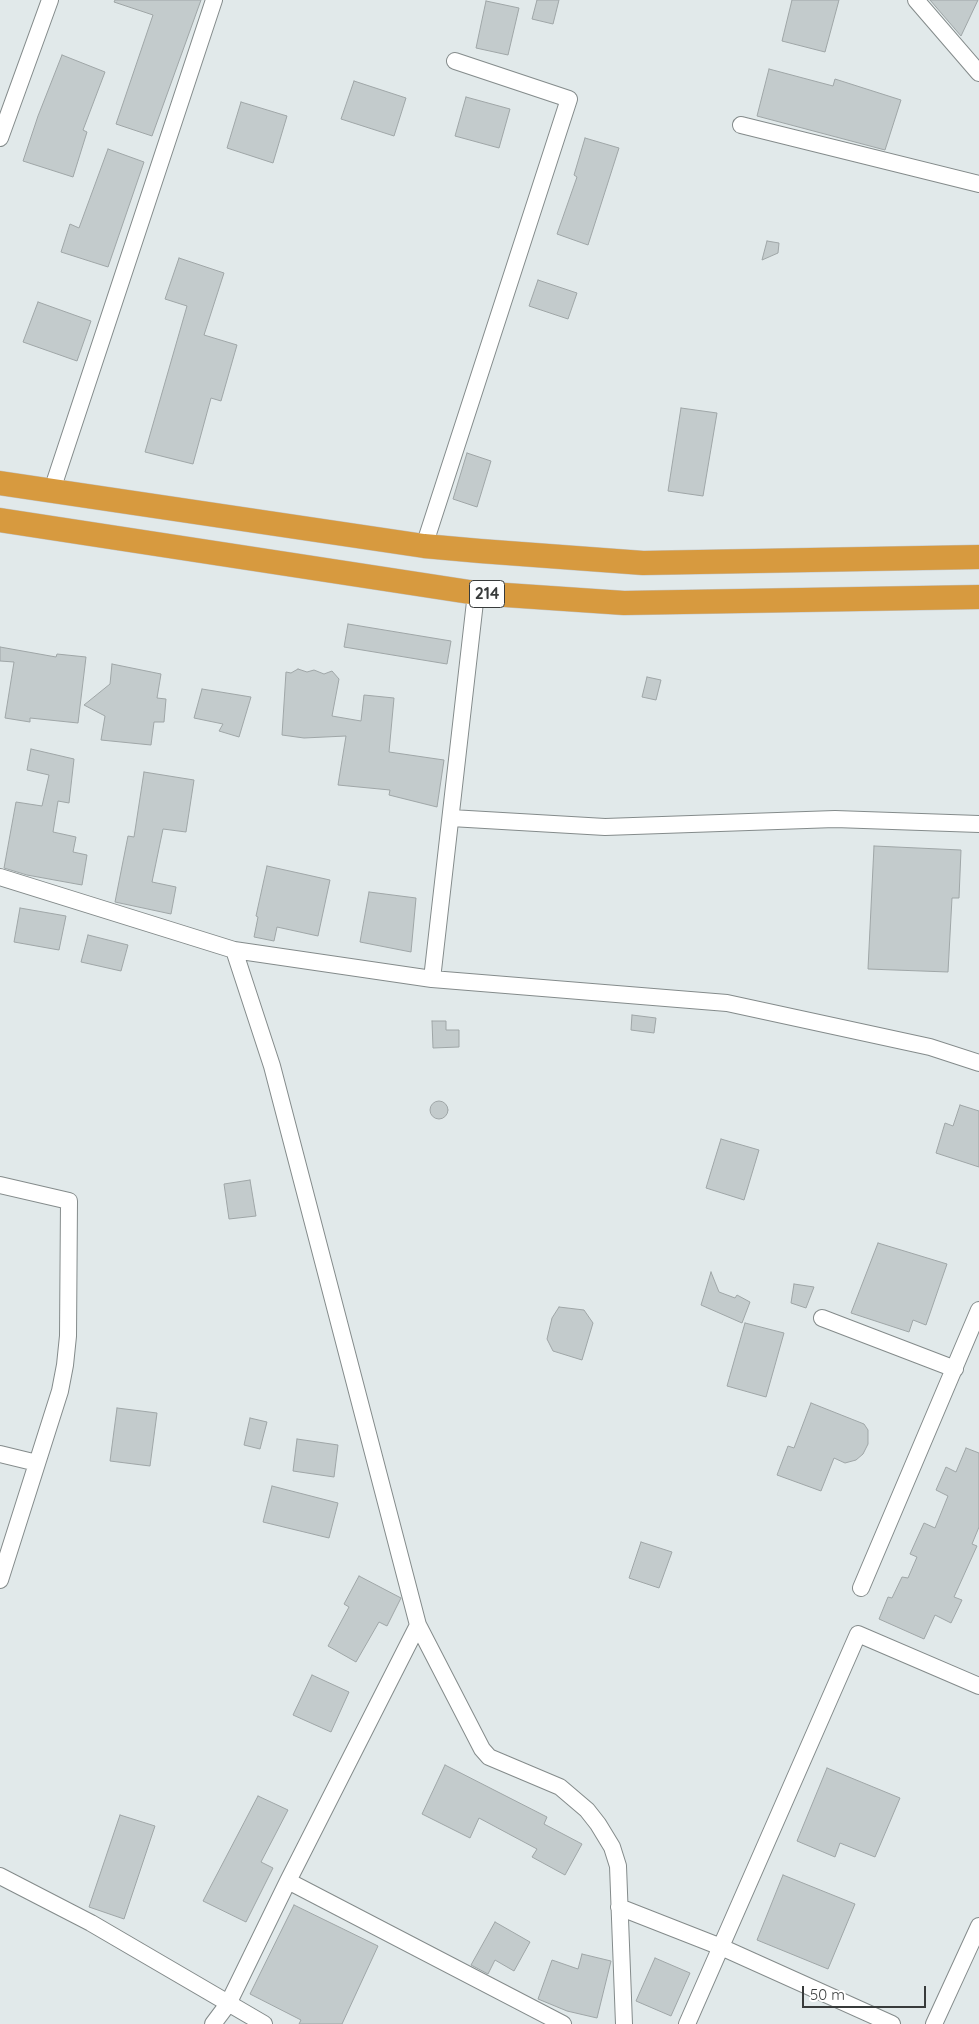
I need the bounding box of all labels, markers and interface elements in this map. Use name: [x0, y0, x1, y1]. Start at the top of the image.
road number: 214: [470, 580, 504, 608]
scale bar: [804, 1976, 928, 2008]
text: 50 m: [810, 1985, 845, 2004]

